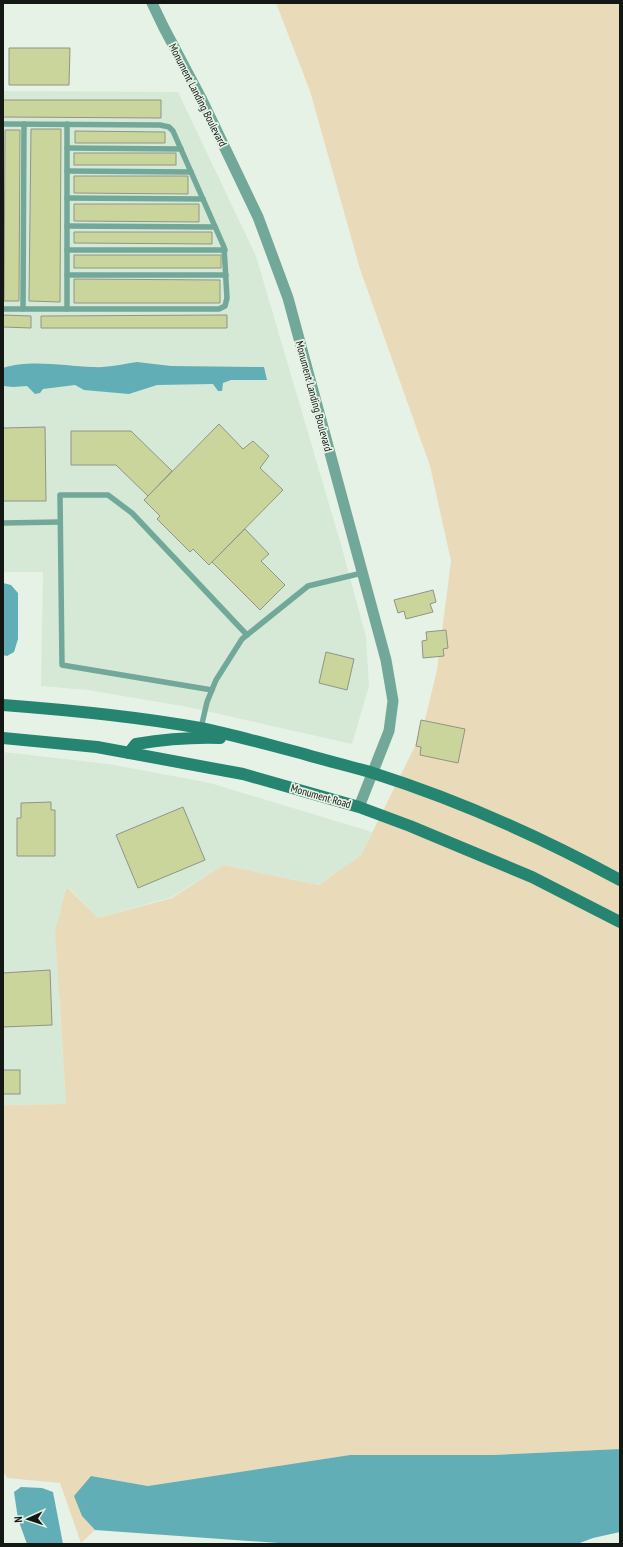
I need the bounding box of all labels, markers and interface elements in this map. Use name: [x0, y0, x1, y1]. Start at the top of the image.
street label: Monument Landing Boulevard: [166, 41, 230, 149]
street label: Monument Landing Boulevard: [292, 339, 336, 453]
street label: Monument Road: [289, 781, 353, 811]
north arrow: [8, 1499, 48, 1539]
text: N: [11, 1516, 25, 1523]

